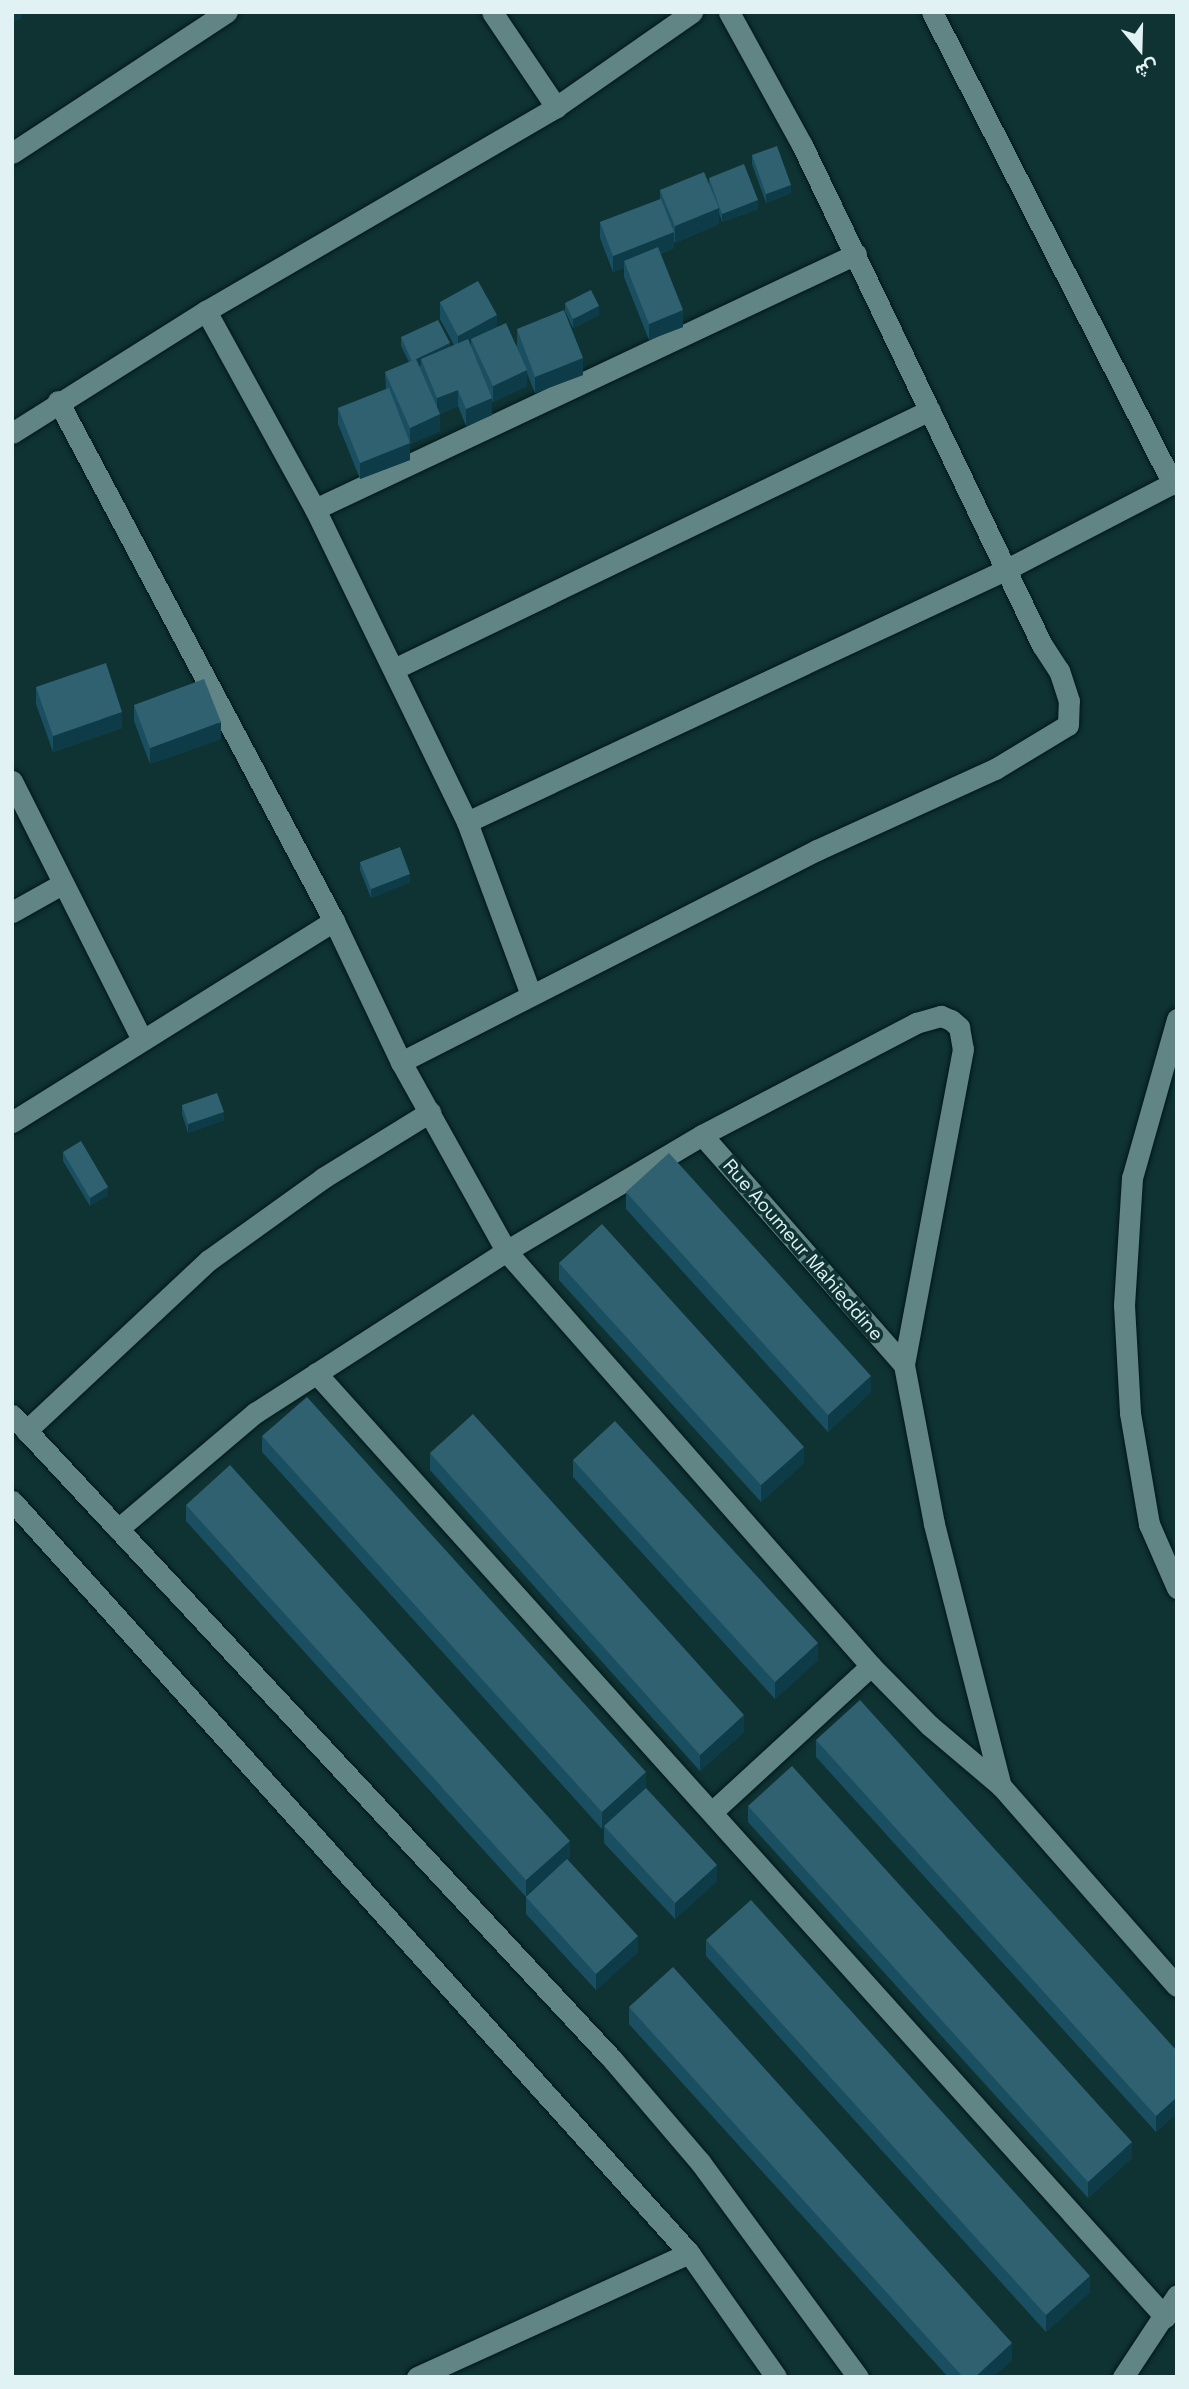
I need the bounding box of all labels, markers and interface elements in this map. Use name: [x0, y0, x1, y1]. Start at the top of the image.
north arrow: [1105, 14, 1175, 84]
text: ش: [1132, 54, 1162, 85]
street label: Rue Aoumeur Mahieddine: [718, 1154, 888, 1346]

